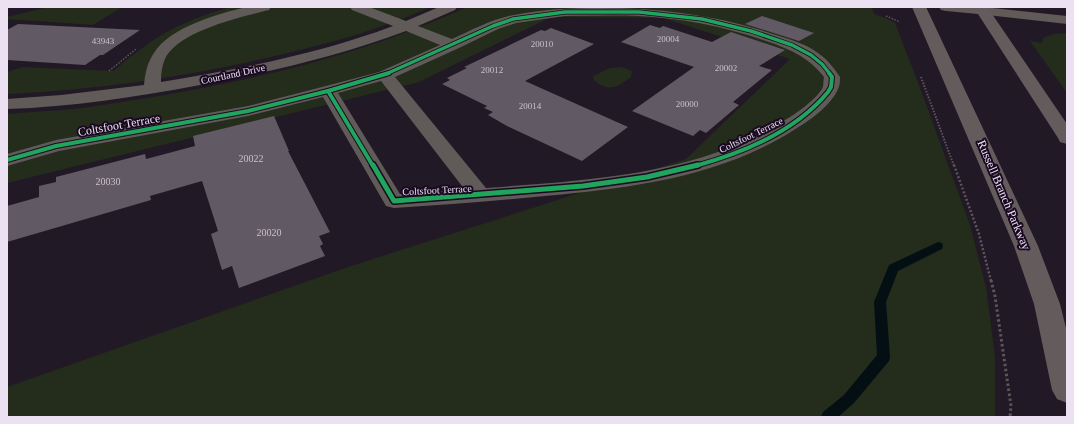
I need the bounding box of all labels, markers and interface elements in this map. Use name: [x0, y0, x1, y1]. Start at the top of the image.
house number: 20004: [657, 34, 680, 44]
house number: 43943: [92, 36, 115, 46]
house number: 20010: [531, 39, 554, 49]
street label: Courtland Drive: [200, 62, 267, 86]
house number: 20002: [715, 63, 737, 73]
house number: 20012: [481, 65, 503, 75]
house number: 20000: [676, 99, 699, 109]
house number: 20014: [519, 101, 542, 111]
street label: Coltsfoot Terrace: [77, 111, 161, 139]
street label: Coltsfoot Terrace: [717, 115, 785, 155]
street label: Russell Branch Parkway: [975, 138, 1033, 252]
house number: 20022: [239, 153, 264, 164]
house number: 20030: [96, 176, 121, 187]
street label: Coltsfoot Terrace: [402, 183, 472, 197]
house number: 20020: [257, 227, 282, 238]

